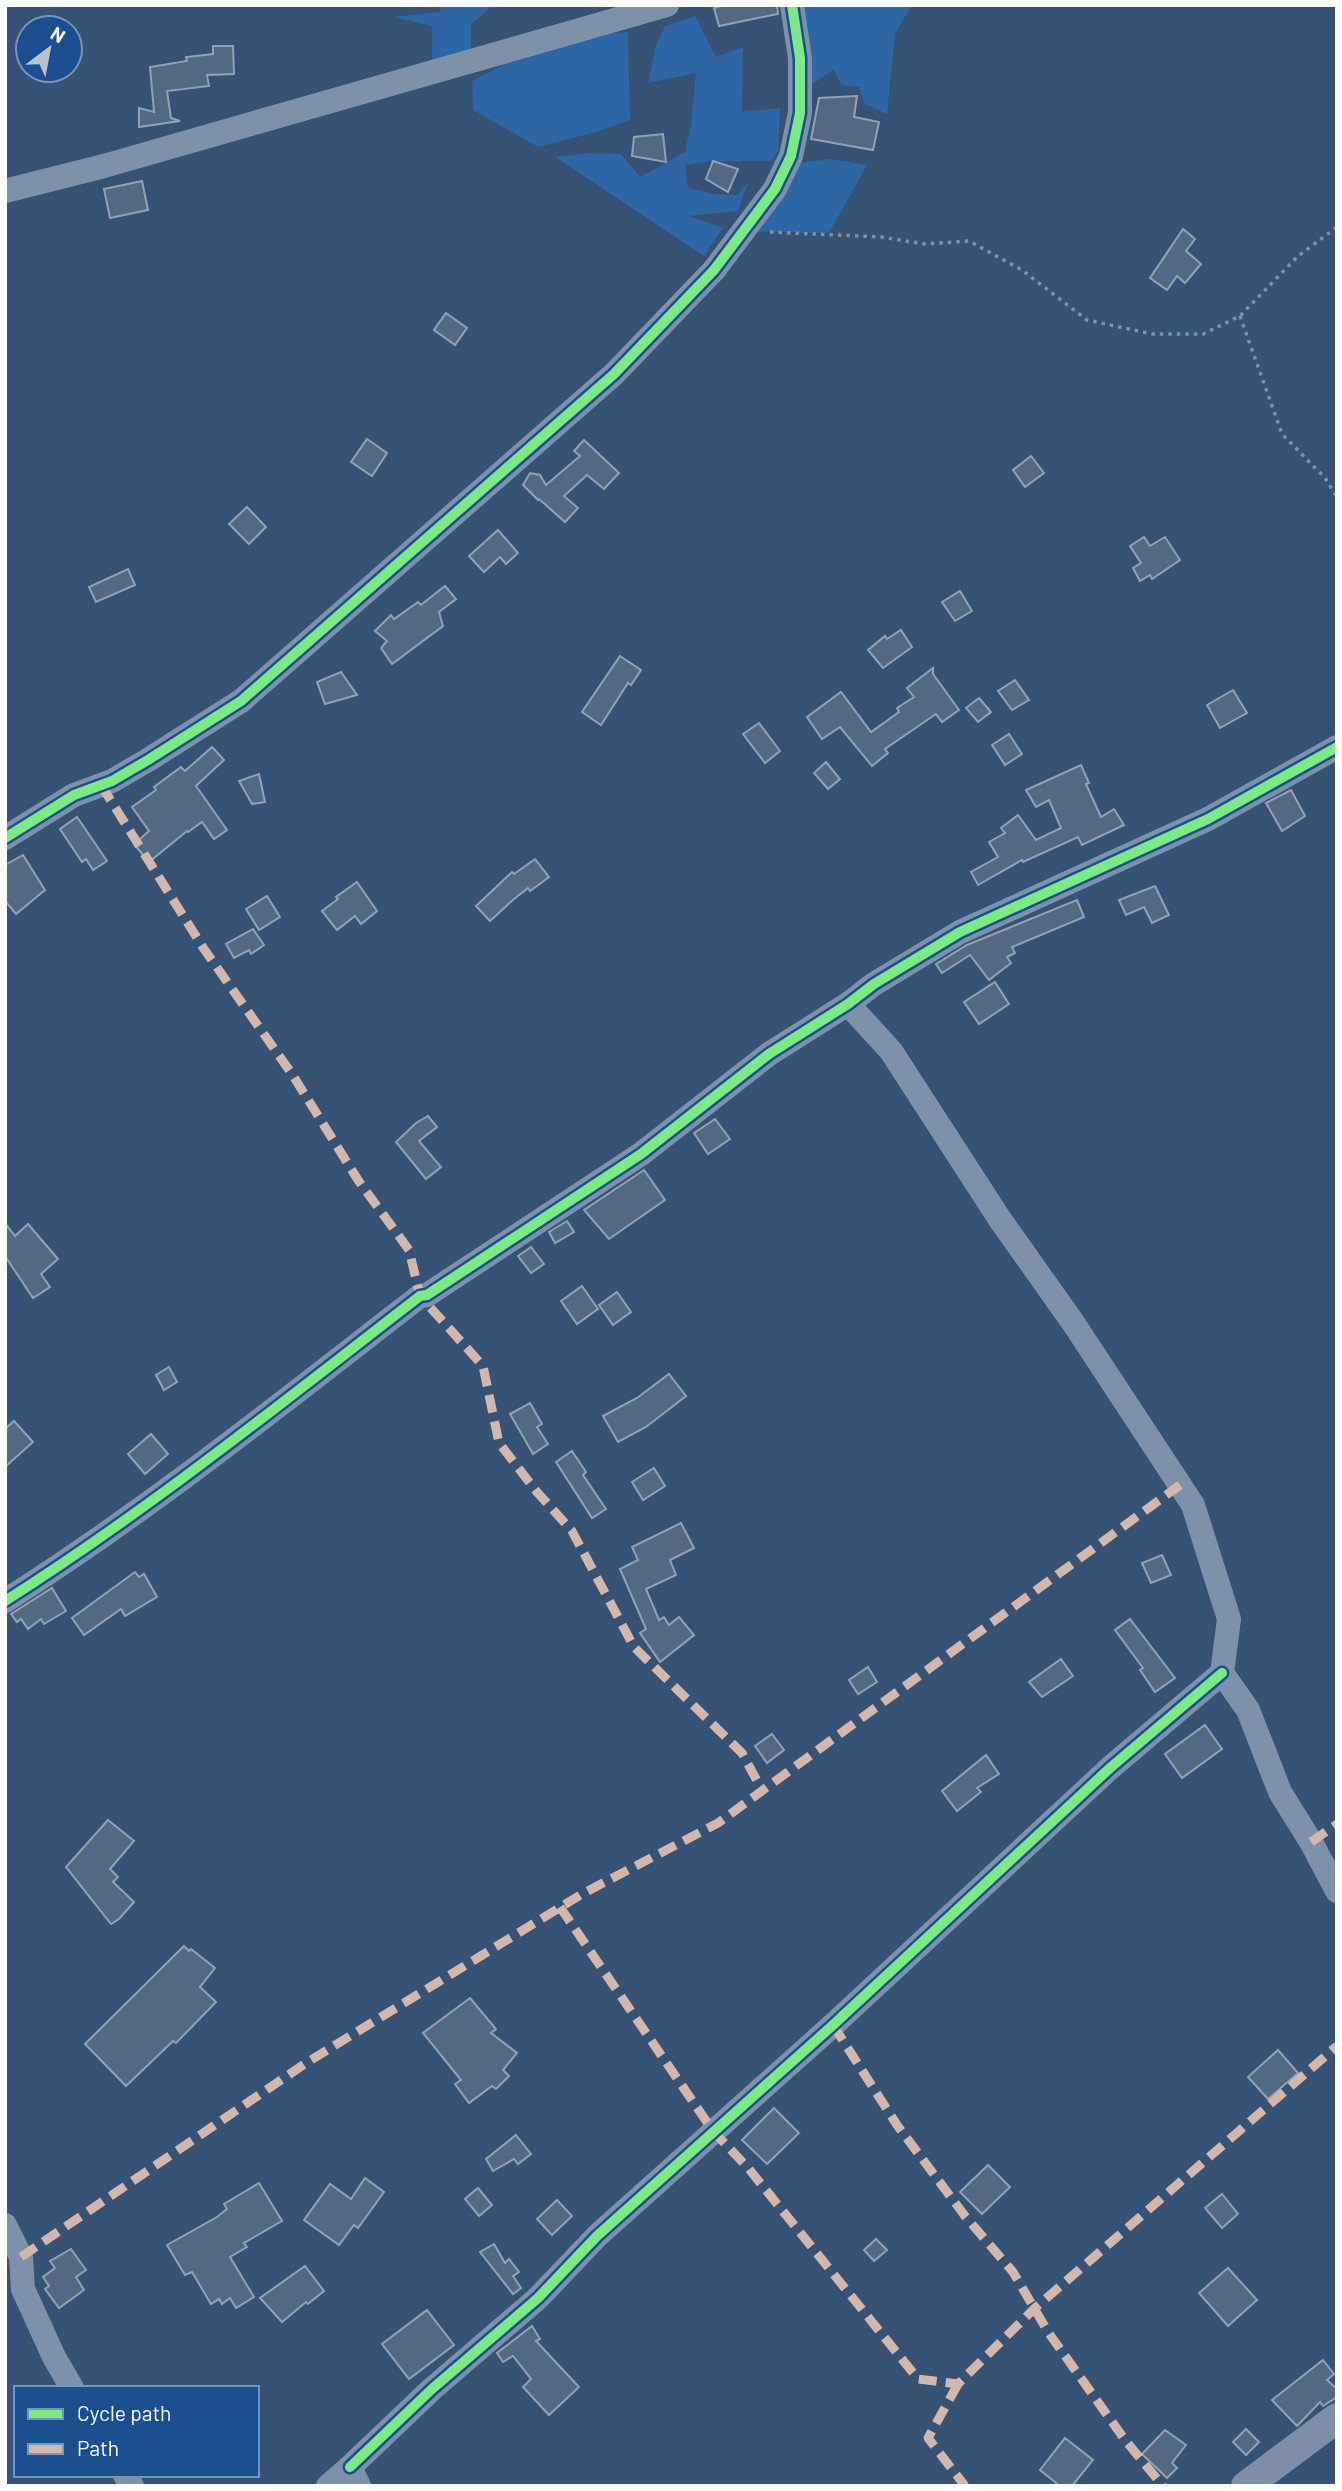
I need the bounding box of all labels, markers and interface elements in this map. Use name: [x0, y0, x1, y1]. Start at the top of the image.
north arrow: [14, 14, 84, 84]
text: N: [47, 21, 70, 47]
legend: [14, 2386, 259, 2477]
text: Cycle path: [77, 2400, 171, 2425]
text: Path: [77, 2435, 119, 2460]

